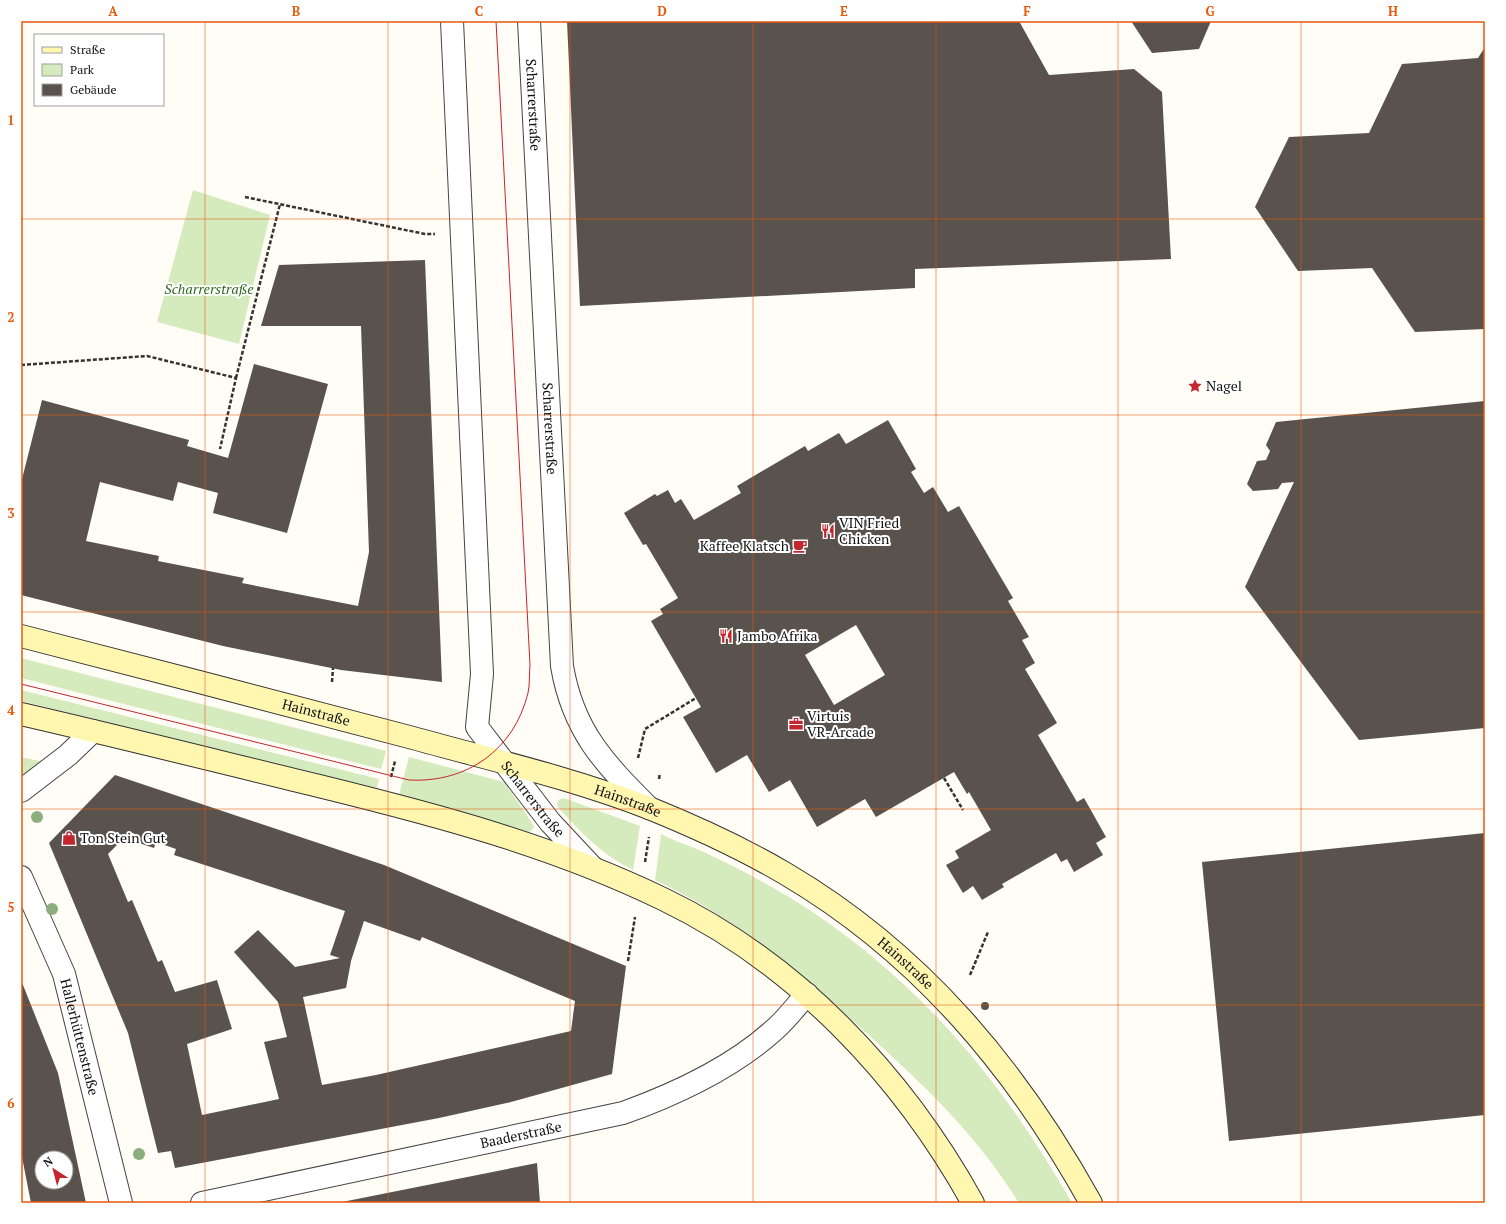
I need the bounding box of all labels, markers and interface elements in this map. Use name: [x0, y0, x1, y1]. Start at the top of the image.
text: A: [108, 2, 118, 20]
text: B: [292, 2, 300, 20]
text: C: [475, 2, 483, 20]
text: D: [657, 2, 667, 20]
text: E: [840, 2, 848, 20]
text: F: [1023, 2, 1031, 20]
text: G: [1205, 2, 1215, 20]
text: H: [1388, 2, 1398, 20]
legend: [34, 34, 164, 106]
text: Straße: [70, 42, 105, 57]
street label: Scharrerstraße: [522, 58, 546, 151]
text: Park: [70, 62, 95, 77]
text: Gebäude: [70, 82, 116, 97]
text: 1: [7, 111, 15, 129]
park label: Scharrerstraße: [164, 279, 254, 298]
text: 2: [7, 308, 15, 326]
place label: Nagel: [1206, 376, 1242, 395]
place icon: Nagel: [1187, 378, 1203, 394]
street label: Scharrerstraße: [539, 382, 562, 475]
text: 3: [7, 504, 15, 522]
place label: VIN Fried Chicken: [839, 513, 899, 548]
restaurant icon: VIN Fried Chicken: [820, 523, 836, 539]
place label: Kaffee Klatsch: [700, 536, 789, 555]
cafe icon: Kaffee Klatsch: [792, 538, 808, 554]
place label: Jambo Afrika: [737, 626, 818, 645]
restaurant icon: Jambo Afrika: [718, 628, 734, 644]
street label: Hainstraße: [280, 694, 352, 730]
text: 4: [7, 701, 15, 719]
place label: Virtuis VR-Arcade: [807, 706, 874, 741]
office icon: Virtuis VR-Arcade: [788, 716, 804, 732]
street label: Scharrerstraße: [497, 757, 569, 841]
street label: Hainstraße: [592, 779, 664, 821]
place label: Ton Stein Gut: [80, 828, 167, 847]
shop icon: Ton Stein Gut: [61, 830, 77, 846]
text: 5: [7, 898, 15, 916]
street label: Hainstraße: [874, 932, 938, 993]
street label: Hallerhüttenstraße: [56, 976, 104, 1097]
text: 6: [7, 1094, 15, 1112]
street label: Baaderstraße: [478, 1116, 563, 1152]
north arrow: [34, 1150, 74, 1190]
text: N: [41, 1153, 56, 1170]

